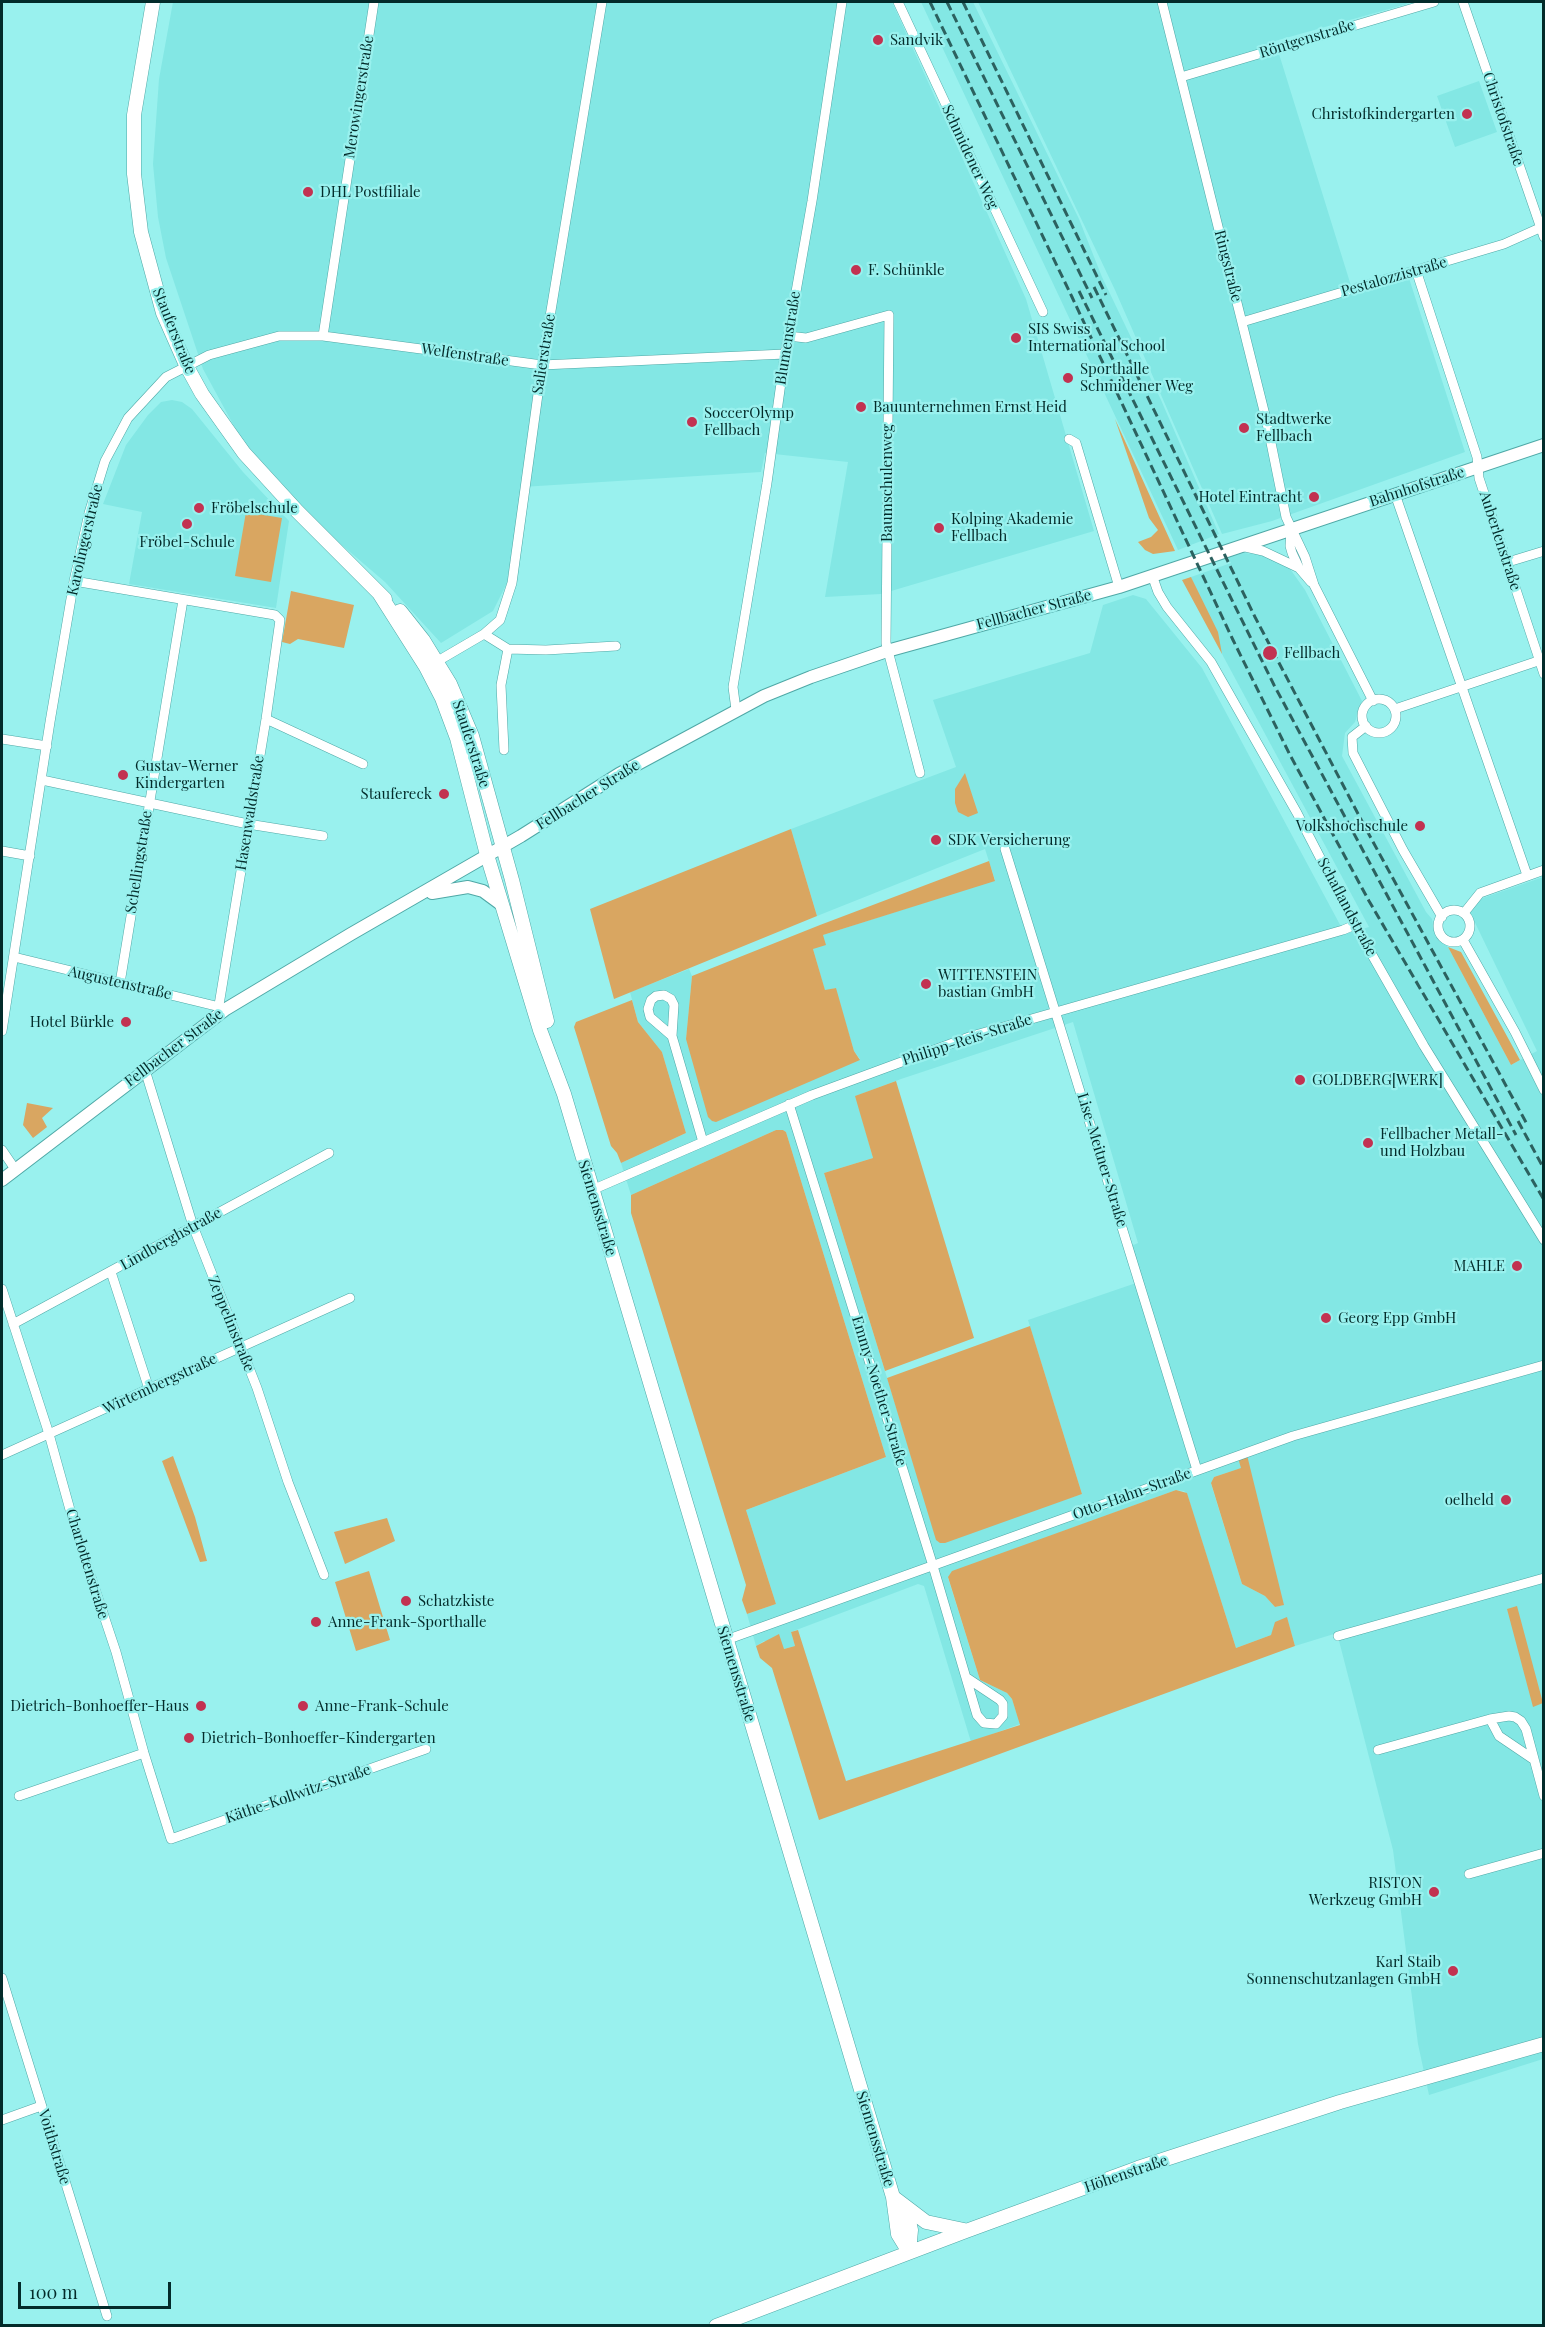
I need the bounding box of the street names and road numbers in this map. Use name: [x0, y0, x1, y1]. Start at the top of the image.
street label: Röntgenstraße: [1257, 16, 1357, 62]
street label: Merowingerstraße: [340, 34, 378, 160]
street label: Christofstraße: [1479, 70, 1527, 168]
street label: Schmidener Weg: [938, 102, 1002, 212]
street label: Ringstraße: [1210, 228, 1246, 304]
street label: Pestalozzistraße: [1339, 253, 1449, 301]
street label: Stauferstraße: [149, 285, 199, 377]
street label: Blumenstraße: [772, 290, 804, 386]
street label: Salierstraße: [529, 313, 559, 395]
street label: Welfenstraße: [420, 340, 510, 370]
street label: Baumschulenweg: [878, 424, 896, 542]
street label: Bahnhofstraße: [1367, 463, 1467, 511]
street label: Karolingerstraße: [63, 483, 107, 597]
street label: Auberlenstraße: [1475, 489, 1525, 593]
street label: Fellbacher Straße: [975, 586, 1093, 634]
street label: Stauferstraße: [448, 698, 494, 790]
street label: Hasenwaldstraße: [232, 754, 268, 872]
street label: Fellbacher Straße: [533, 756, 643, 834]
street label: Schellingstraße: [122, 809, 156, 915]
street label: Schaflandstraße: [1314, 855, 1380, 959]
street label: Augustenstraße: [67, 962, 173, 1004]
street label: Fellbacher Straße: [121, 1005, 227, 1091]
street label: Philipp-Reis-Straße: [900, 1011, 1034, 1069]
street label: Lise-Meitner-Straße: [1073, 1091, 1131, 1229]
street label: Siemensstraße: [574, 1158, 620, 1258]
street label: Lindberghstraße: [117, 1204, 225, 1274]
street label: Zeppelinstraße: [204, 1274, 258, 1374]
street label: Emmy-Noether-Straße: [848, 1314, 910, 1468]
street label: Wirtembergstraße: [100, 1350, 220, 1418]
street label: Otto-Hahn-Straße: [1070, 1464, 1194, 1524]
street label: Charlottenstraße: [62, 1507, 112, 1621]
street label: Siemensstraße: [713, 1624, 759, 1724]
street label: Käthe-Kollwitz-Straße: [223, 1761, 373, 1827]
street label: Siemensstraße: [852, 2089, 898, 2189]
street label: Voithstraße: [34, 2107, 74, 2187]
street label: Höhenstraße: [1082, 2151, 1170, 2197]

